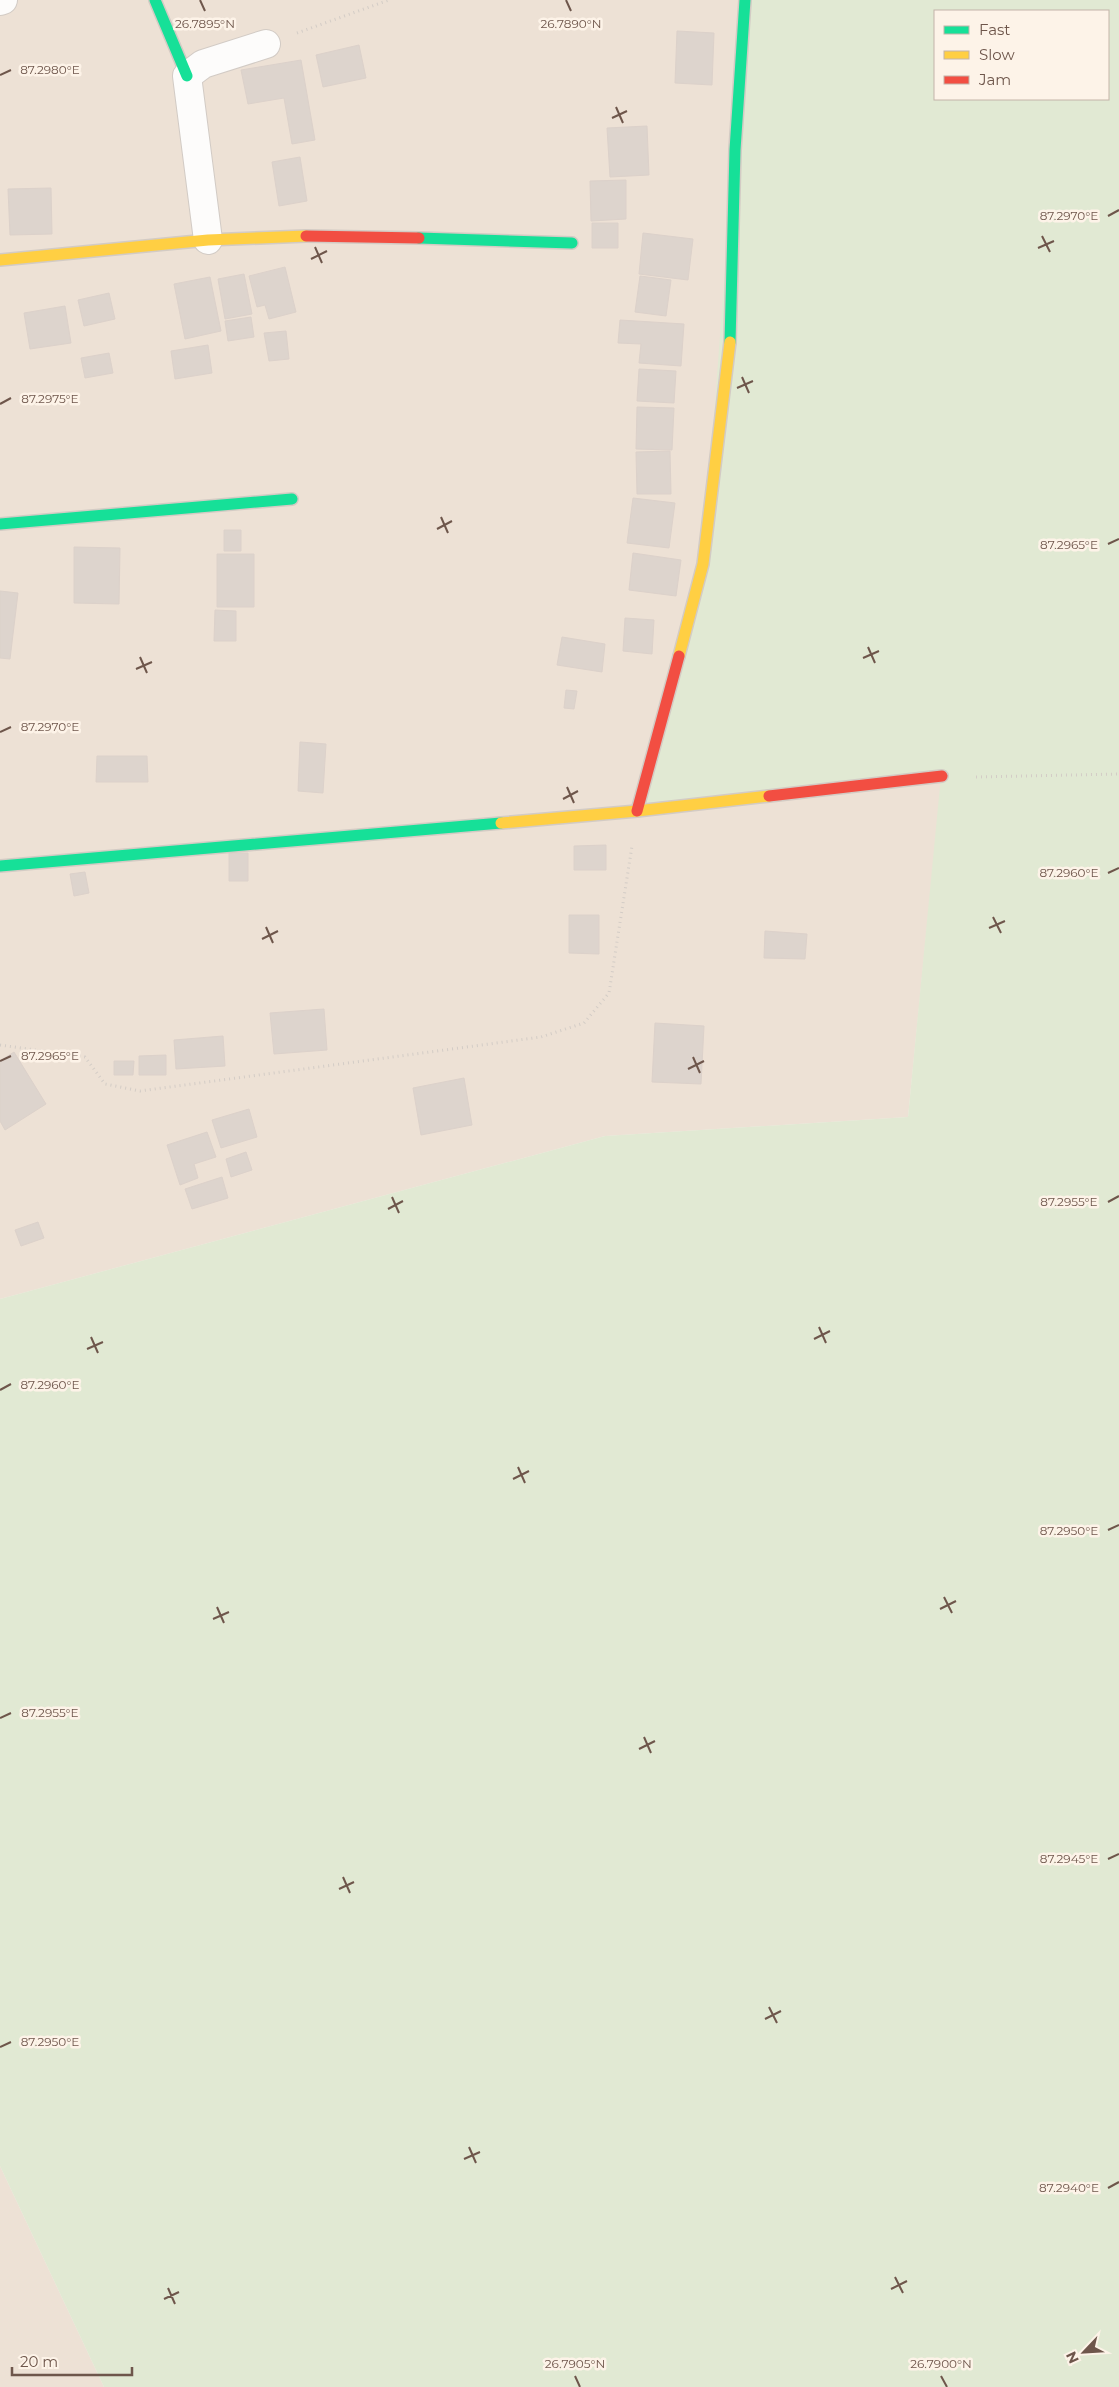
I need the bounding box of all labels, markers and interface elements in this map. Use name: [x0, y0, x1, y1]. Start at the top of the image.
legend: [934, 10, 1109, 100]
text: 26.7895°N: [175, 16, 235, 31]
text: 26.7890°N: [540, 16, 602, 31]
text: Fast: [979, 20, 1010, 39]
text: Slow: [979, 45, 1015, 64]
text: 87.2980°E: [20, 62, 80, 77]
text: Jam: [978, 70, 1011, 89]
text: 87.2970°E: [1040, 208, 1098, 223]
text: 87.2975°E: [21, 391, 79, 406]
text: 87.2965°E: [1040, 537, 1098, 552]
text: 87.2970°E: [21, 719, 79, 734]
text: 87.2960°E: [1039, 865, 1099, 880]
text: 87.2965°E: [21, 1048, 79, 1063]
text: 87.2955°E: [1040, 1194, 1098, 1209]
text: 87.2960°E: [20, 1377, 80, 1392]
text: 87.2950°E: [1040, 1523, 1098, 1538]
text: 87.2955°E: [21, 1705, 79, 1720]
text: 87.2945°E: [1040, 1851, 1098, 1866]
text: 87.2950°E: [21, 2034, 79, 2049]
text: 87.2940°E: [1039, 2180, 1099, 2195]
north arrow: [1059, 2327, 1109, 2377]
scale bar: [12, 2344, 132, 2376]
text: N: [1062, 2349, 1083, 2366]
text: 20 m: [20, 2352, 58, 2371]
text: 26.7905°N: [545, 2356, 605, 2371]
text: 26.7900°N: [910, 2356, 972, 2371]

